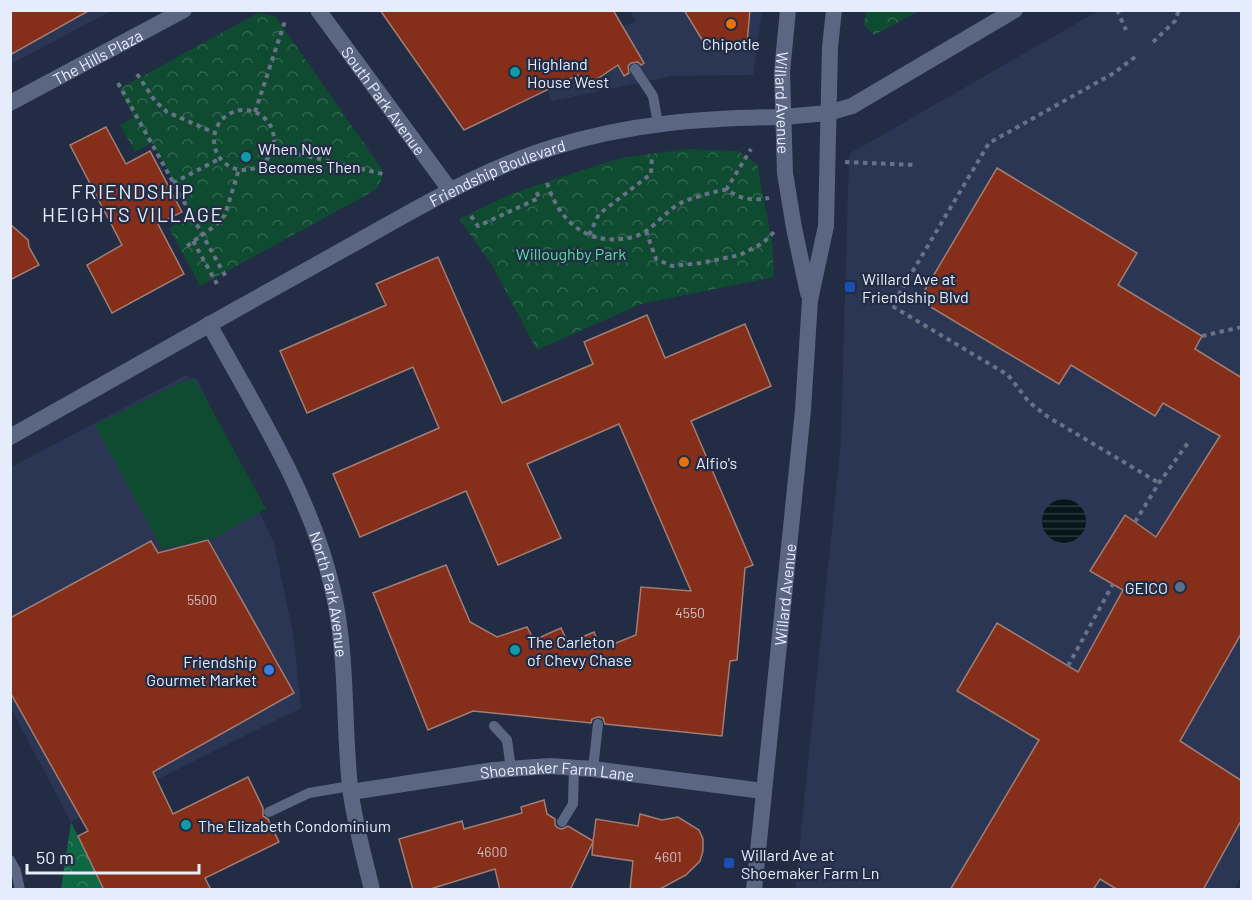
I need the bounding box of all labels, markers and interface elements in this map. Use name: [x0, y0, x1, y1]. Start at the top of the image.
marker: Chipotle: [724, 17, 738, 31]
street label: The Hills Plaza: [49, 25, 145, 88]
place label: Chipotle: [702, 34, 760, 53]
street label: South Park Avenue: [338, 42, 430, 158]
street label: Willard Avenue: [772, 51, 794, 154]
place label: Highland House West: [527, 54, 609, 91]
marker: Highland House West: [508, 65, 522, 79]
street label: Friendship Boulevard: [426, 135, 567, 210]
place label: When Now Becomes Then: [258, 139, 361, 176]
marker: When Now Becomes Then: [239, 150, 253, 164]
district label: FRIENDSHIP HEIGHTS VILLAGE: [42, 179, 224, 226]
park label: Willoughby Park: [516, 244, 626, 263]
place label: Willard Ave at Friendship Blvd: [862, 269, 969, 306]
marker: Willard Ave at Friendship Blvd: [843, 280, 857, 294]
place label: Alfio's: [696, 453, 737, 472]
marker: Alfio's: [677, 455, 691, 469]
street label: North Park Avenue: [306, 529, 352, 658]
street label: Willard Avenue: [770, 543, 799, 646]
place label: GEICO: [1125, 578, 1168, 597]
marker: GEICO: [1173, 580, 1187, 594]
house number: 5500: [187, 591, 217, 608]
house number: 4550: [675, 604, 705, 621]
place label: The Carleton of Chevy Chase: [527, 632, 632, 669]
marker: The Carleton of Chevy Chase: [508, 643, 522, 657]
place label: Friendship Gourmet Market: [146, 652, 257, 689]
marker: Friendship Gourmet Market: [262, 663, 276, 677]
street label: Shoemaker Farm Lane: [478, 756, 636, 784]
place label: The Elizabeth Condominium: [198, 816, 391, 835]
marker: The Elizabeth Condominium: [179, 818, 193, 832]
scale bar: [27, 837, 200, 875]
house number: 4600: [477, 843, 507, 860]
place label: Willard Ave at Shoemaker Farm Ln: [741, 845, 880, 882]
text: 50 m: [36, 846, 74, 868]
house number: 4601: [654, 848, 682, 865]
marker: Willard Ave at Shoemaker Farm Ln: [722, 856, 736, 870]

